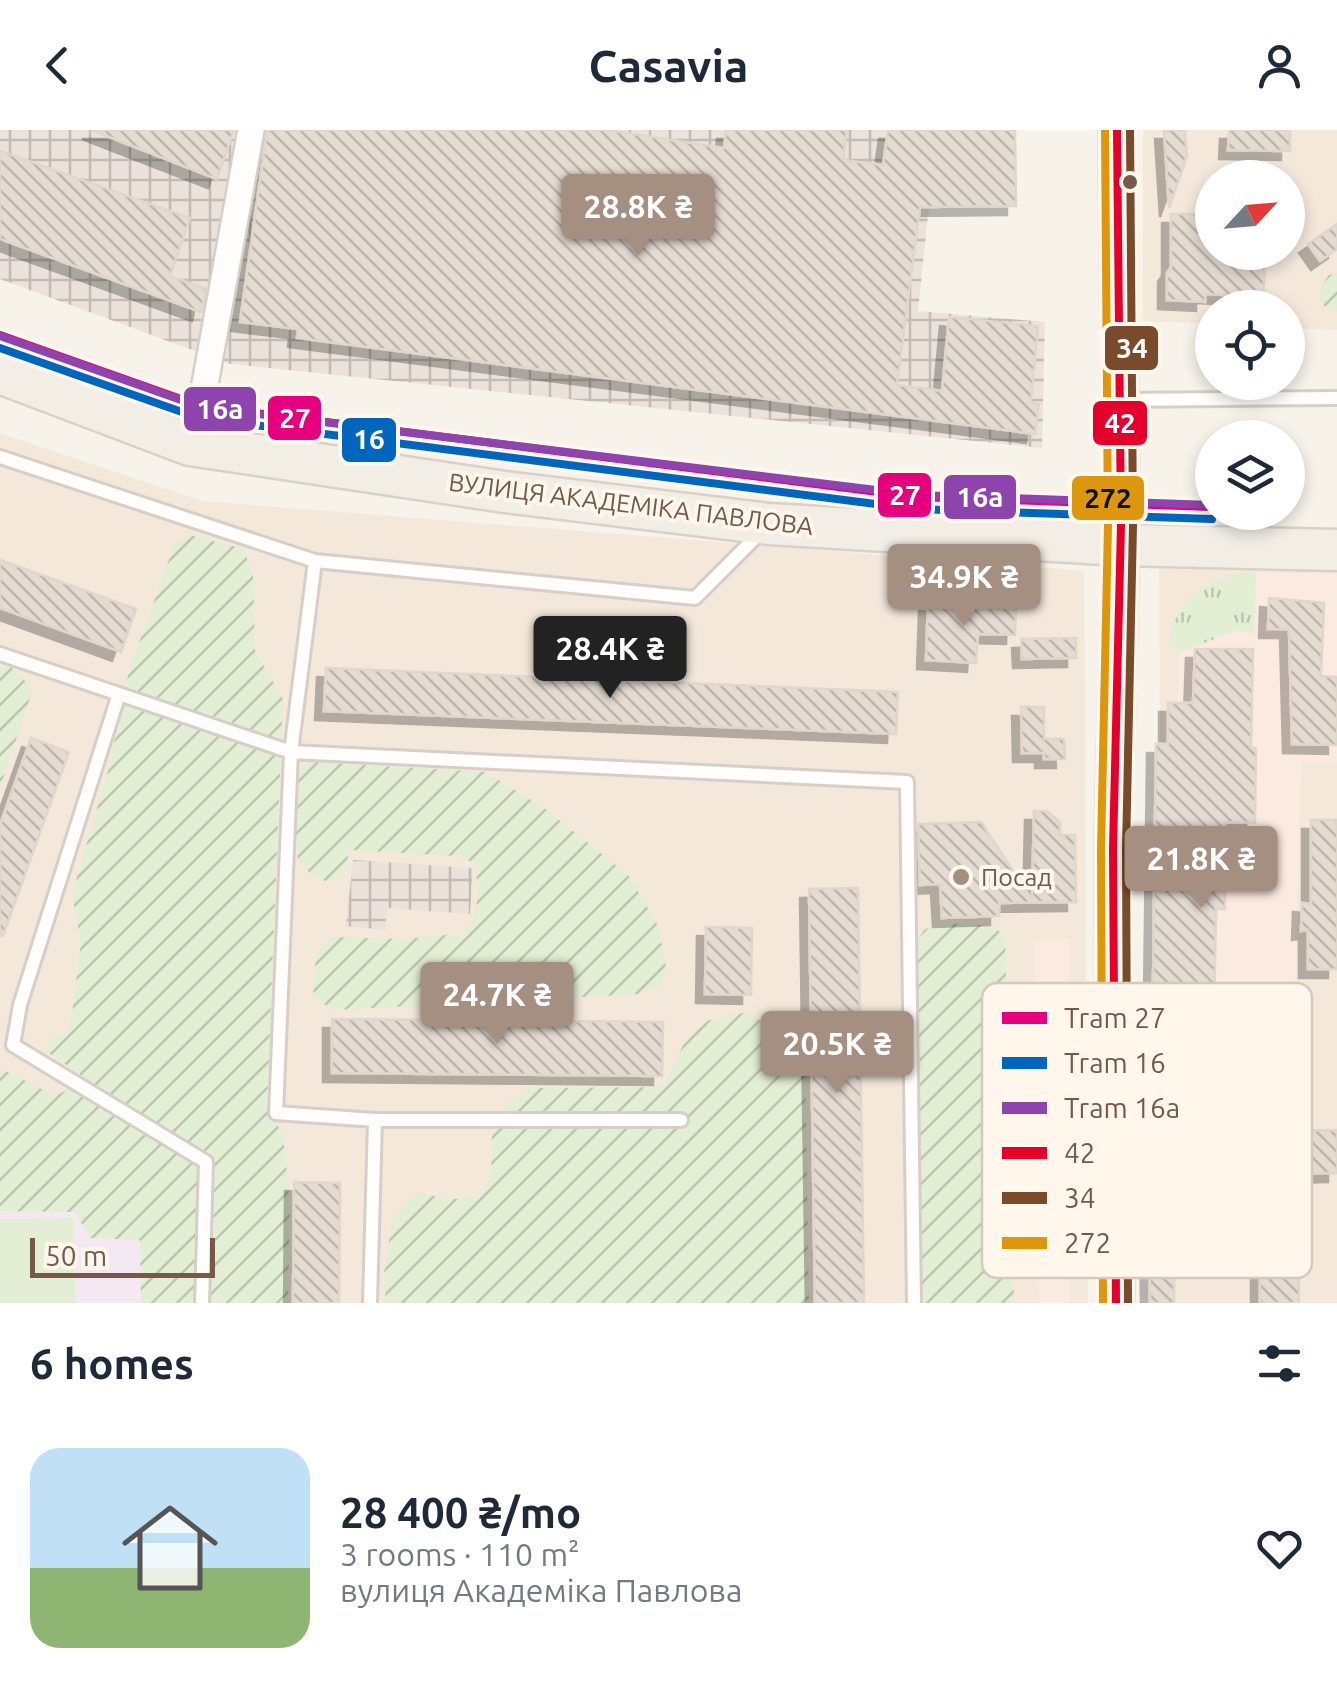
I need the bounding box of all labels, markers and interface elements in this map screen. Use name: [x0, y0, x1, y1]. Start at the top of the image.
icon: back: [30, 38, 85, 93]
icon: person: [1252, 38, 1307, 93]
text: Casavia: [589, 40, 748, 91]
north arrow: [1195, 160, 1305, 270]
map controls: [1195, 160, 1305, 530]
unlabelled marker: [1120, 172, 1140, 192]
pin: 28.8K ₴: [546, 174, 730, 259]
text: 28.8K ₴: [584, 188, 692, 224]
button: locate: [1195, 290, 1305, 400]
line badge: 34: [1103, 324, 1160, 372]
text: 34: [1116, 332, 1148, 363]
line badge: 16a: [182, 385, 258, 433]
text: 16a: [197, 393, 243, 424]
line badge: 27: [266, 394, 323, 442]
line badge: 42: [1091, 399, 1149, 447]
text: 27: [279, 402, 311, 433]
text: 42: [1104, 407, 1136, 438]
line badge: 16: [340, 416, 398, 464]
button: layers: [1195, 420, 1305, 530]
text: 16: [353, 423, 385, 454]
street label: ВУЛИЦЯ АКАДЕМІКА ПАВЛОВА: [447, 468, 815, 540]
line badge: 27: [876, 471, 933, 519]
line badge: 16a: [942, 473, 1018, 521]
line badge: 272: [1070, 474, 1146, 522]
text: 27: [889, 479, 921, 510]
text: 16a: [957, 481, 1003, 512]
text: 272: [1084, 482, 1132, 513]
pin: 34.9K ₴: [872, 544, 1056, 629]
text: 34.9K ₴: [910, 558, 1018, 594]
pin: 28.4K ₴: [518, 616, 702, 701]
text: 28.4K ₴: [556, 630, 664, 666]
pin: 21.8K ₴: [1109, 826, 1293, 911]
text: 21.8K ₴: [1147, 840, 1255, 876]
place label: Посад: [981, 863, 1052, 891]
marker: Посад: [950, 866, 972, 888]
pin: 24.7K ₴: [405, 962, 589, 1047]
text: 24.7K ₴: [443, 976, 551, 1012]
legend: [982, 983, 1312, 1278]
text: Tram 27: [1064, 1002, 1166, 1033]
pin: 20.5K ₴: [745, 1011, 929, 1096]
text: 20.5K ₴: [783, 1025, 891, 1061]
text: Tram 16: [1064, 1047, 1166, 1078]
text: Tram 16a: [1064, 1092, 1180, 1123]
text: 42: [1064, 1137, 1096, 1168]
text: 34: [1064, 1182, 1096, 1213]
text: 272: [1064, 1227, 1111, 1258]
scale bar: [30, 1233, 215, 1278]
text: 50 m: [45, 1240, 107, 1271]
icon: filters: [1252, 1336, 1307, 1391]
text: 6 homes: [30, 1340, 194, 1387]
icon: home: [110, 1488, 230, 1608]
text: 28 400 ₴/mo: [340, 1489, 581, 1536]
icon: heart: [1252, 1521, 1307, 1576]
text: 3 rooms · 110 m²: [340, 1536, 580, 1572]
text: вулиця Академіка Павлова: [340, 1572, 742, 1608]

